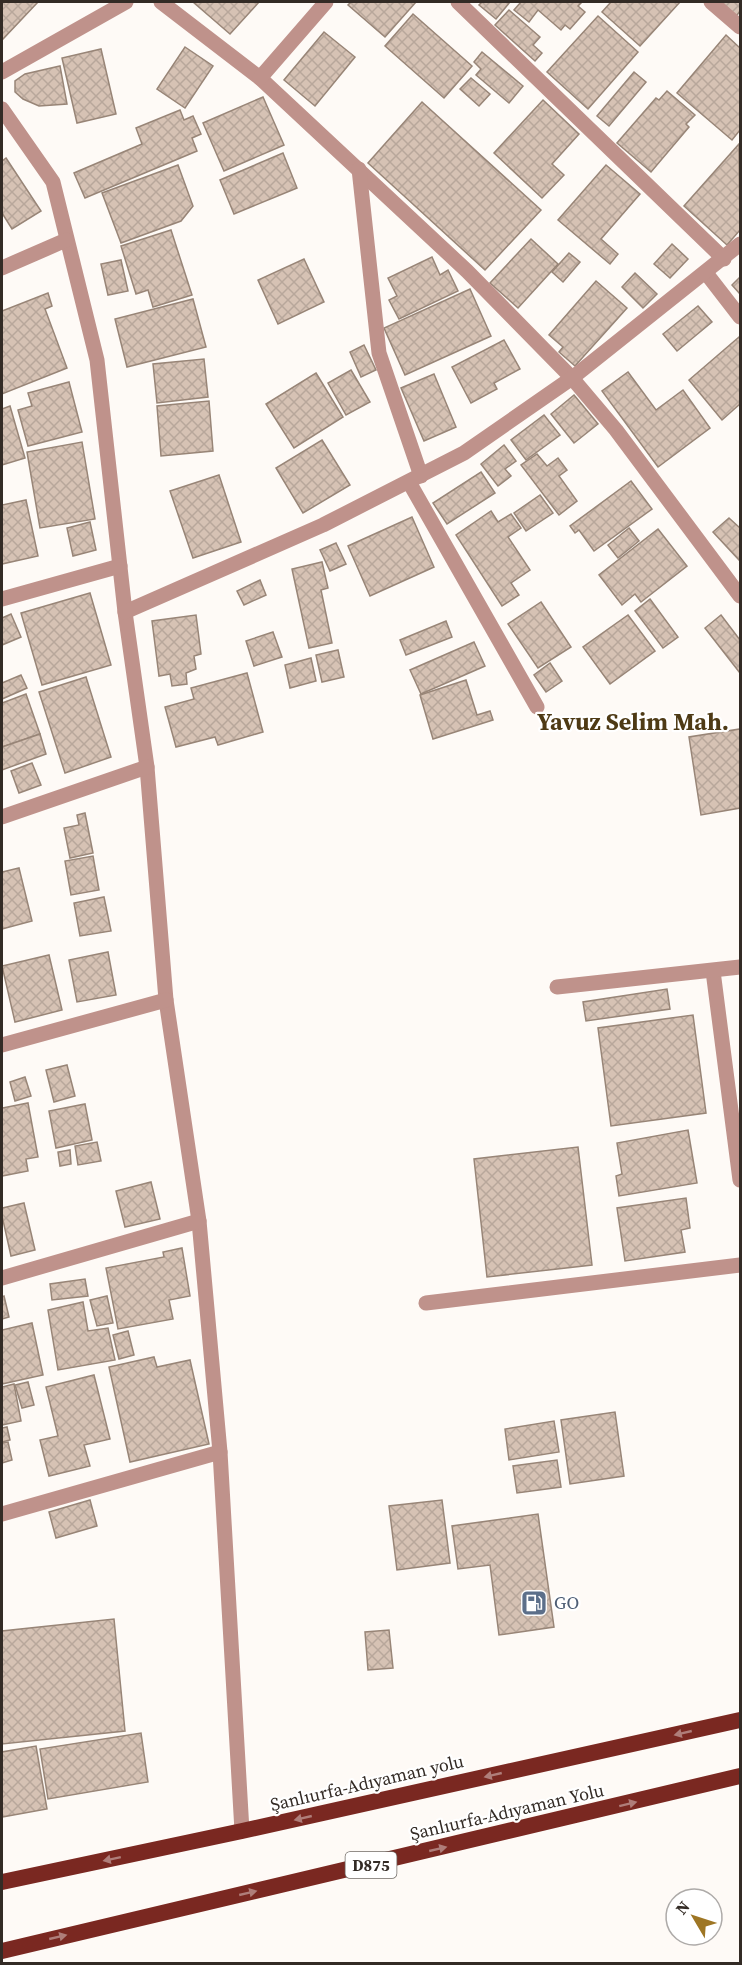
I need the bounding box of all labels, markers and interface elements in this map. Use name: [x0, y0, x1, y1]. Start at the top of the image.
district label: Yavuz Selim Mah.: [537, 705, 729, 738]
fuel station icon: GO: [519, 1588, 549, 1618]
place label: GO: [554, 1590, 579, 1615]
one-way arrow: [674, 1728, 693, 1738]
street label: Şanlıurfa-Adıyaman yolu: [268, 1748, 466, 1817]
one-way arrow: [484, 1771, 502, 1781]
street label: Şanlıurfa-Adıyaman Yolu: [407, 1777, 606, 1846]
one-way arrow: [619, 1798, 637, 1808]
one-way arrow: [293, 1814, 312, 1823]
one-way arrow: [429, 1844, 448, 1853]
road number: D875: [346, 1852, 397, 1878]
one-way arrow: [102, 1855, 121, 1864]
north arrow: [664, 1887, 724, 1947]
one-way arrow: [239, 1888, 258, 1898]
text: N: [670, 1896, 695, 1919]
one-way arrow: [49, 1932, 68, 1942]

